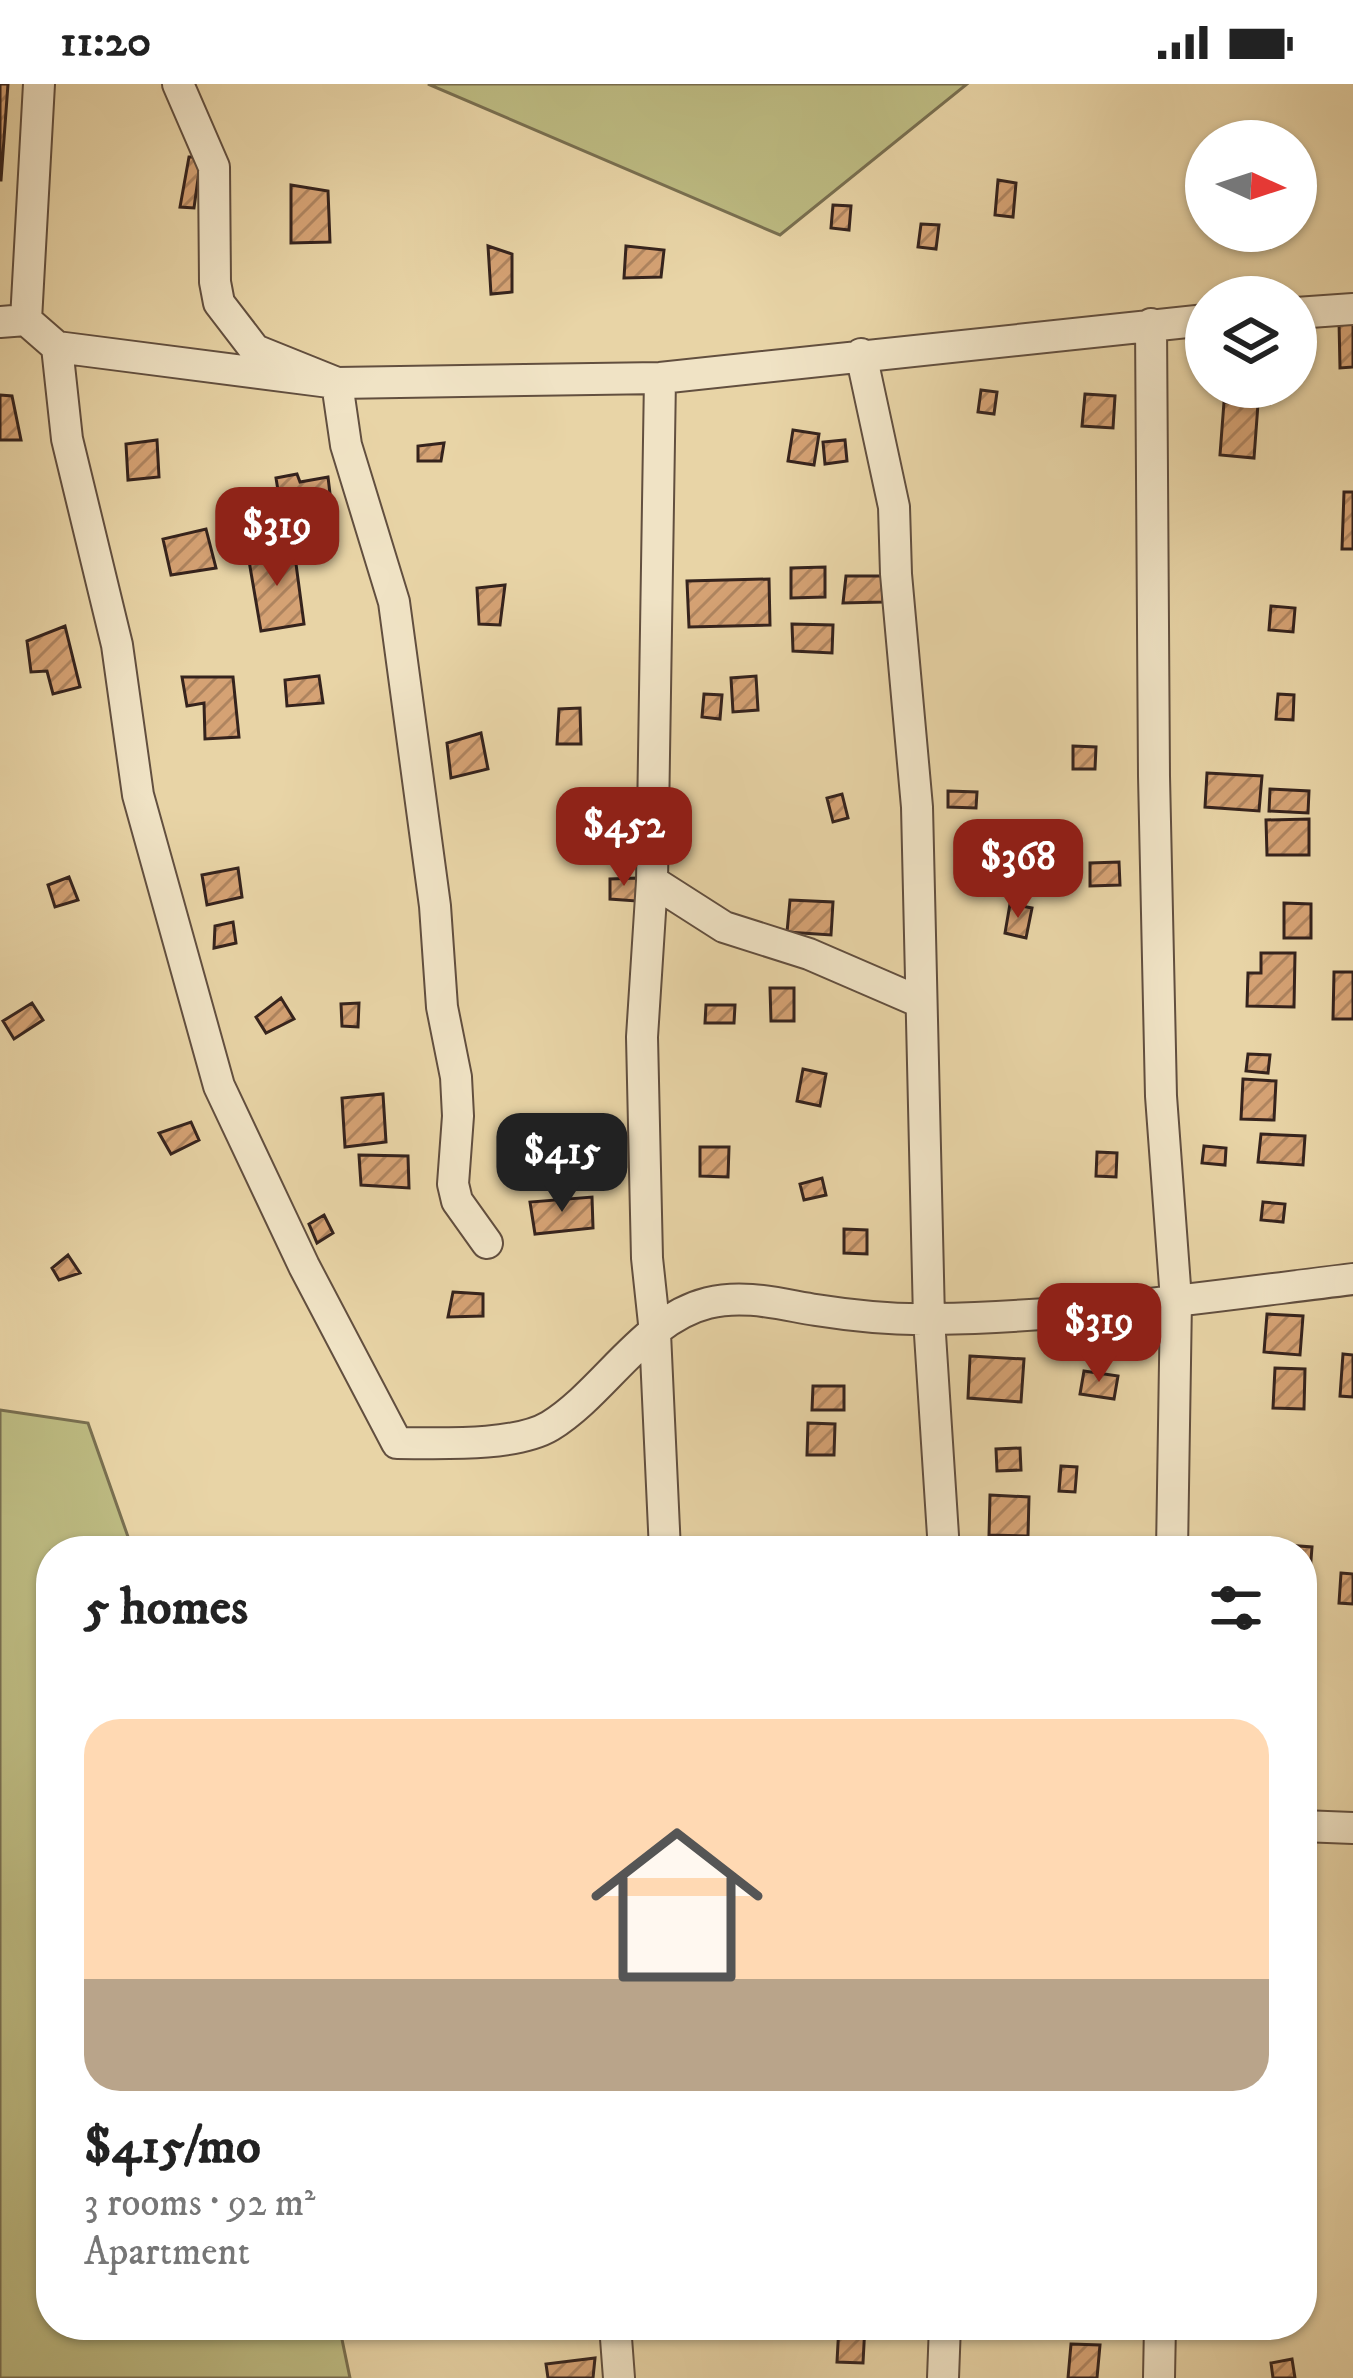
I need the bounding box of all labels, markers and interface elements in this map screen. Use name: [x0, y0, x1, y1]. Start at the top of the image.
text: 11:20: [60, 14, 151, 70]
north arrow: [1185, 120, 1317, 252]
map controls: [1185, 120, 1317, 408]
button: layers: [1185, 276, 1317, 408]
pin: $319: [206, 487, 348, 589]
text: $319: [242, 501, 312, 550]
pin: $452: [553, 787, 695, 889]
text: $452: [583, 801, 665, 850]
pin: $368: [947, 819, 1089, 921]
text: $368: [980, 833, 1056, 882]
pin: $415: [491, 1113, 633, 1215]
text: $415: [523, 1127, 601, 1176]
pin: $319: [1028, 1283, 1170, 1385]
text: $319: [1064, 1297, 1134, 1346]
icon: filters: [1203, 1575, 1269, 1641]
text: 5 homes: [84, 1576, 248, 1640]
icon: home: [569, 1797, 785, 2013]
text: $415/mo: [84, 2115, 261, 2179]
text: 3 rooms · 92 m²: [84, 2179, 316, 2228]
text: Apartment: [84, 2228, 250, 2277]

